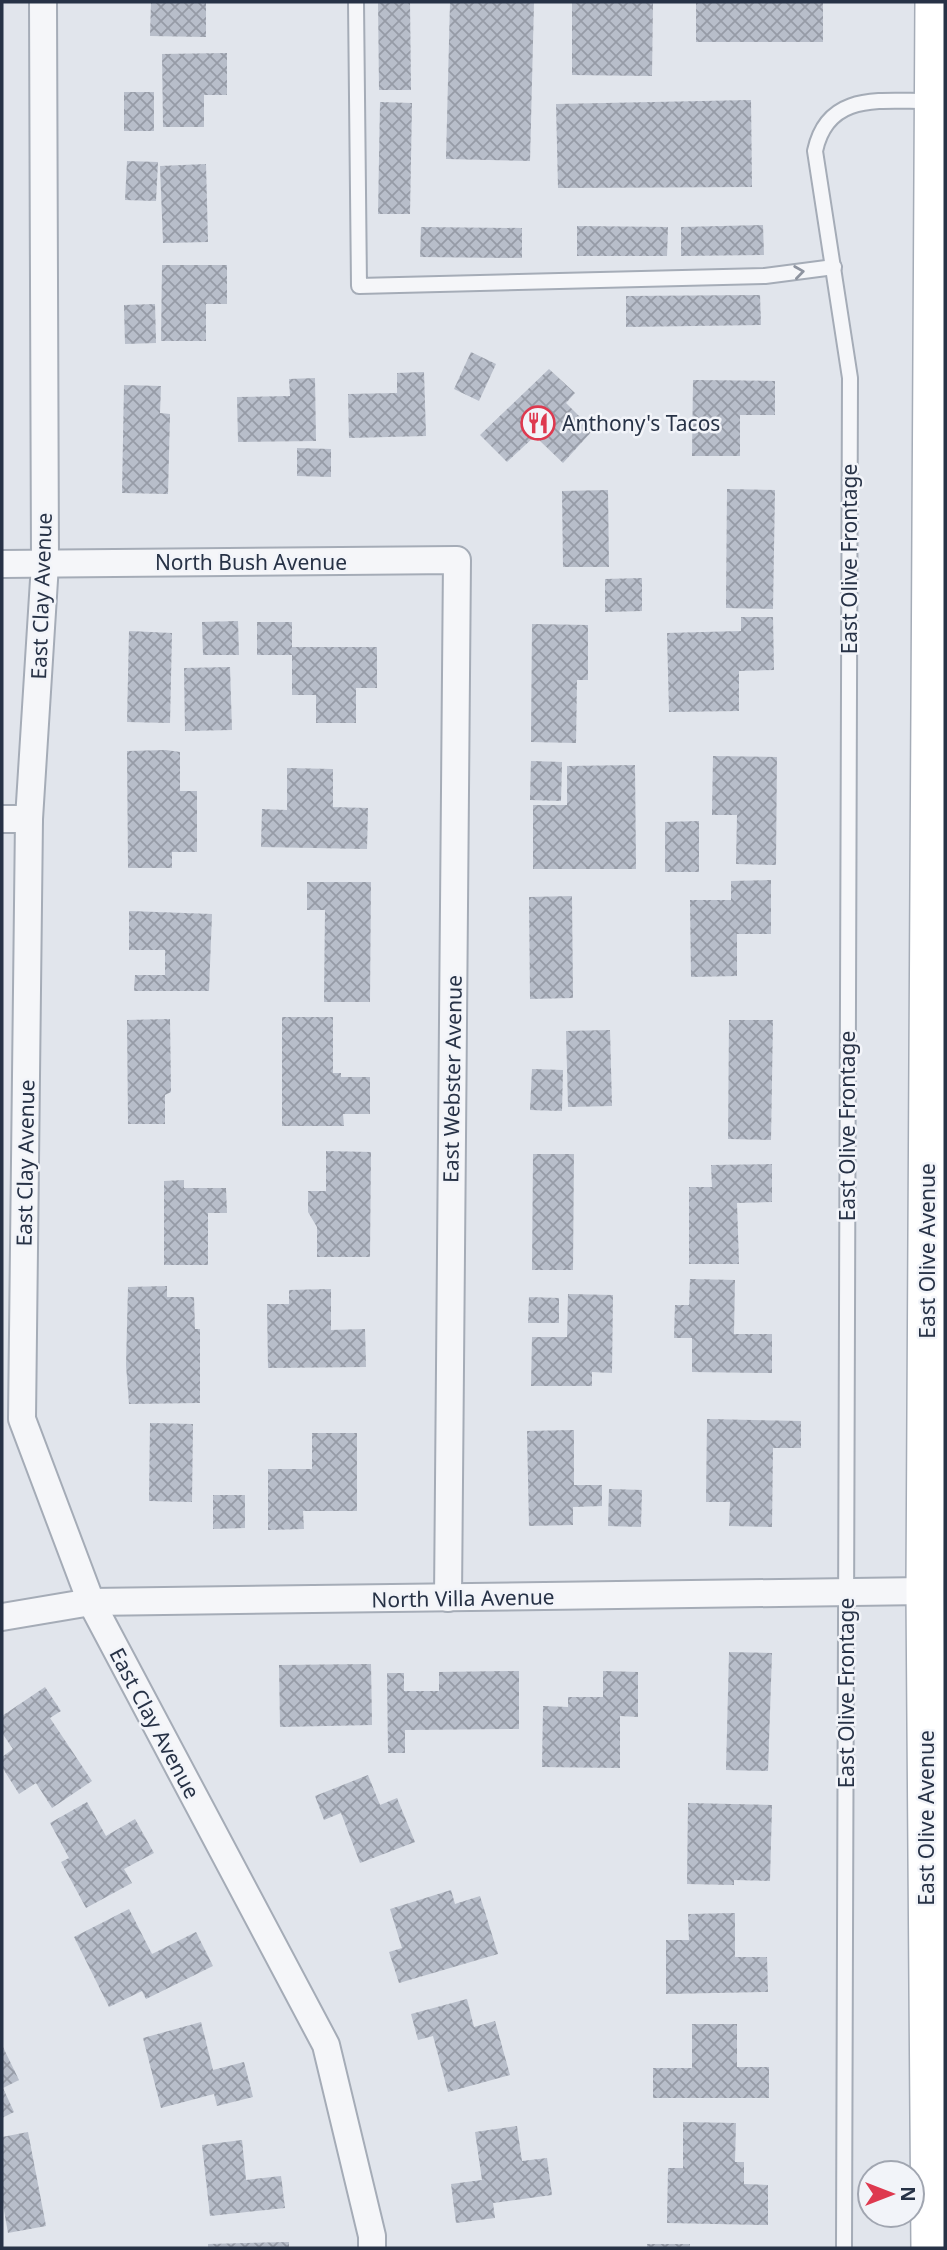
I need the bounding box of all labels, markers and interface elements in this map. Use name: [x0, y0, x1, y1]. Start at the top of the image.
one-way arrow: [794, 264, 805, 279]
restaurant icon: Anthony's Tacos: [519, 404, 557, 442]
place label: Anthony's Tacos: [562, 409, 720, 437]
street label: East Olive Frontage: [835, 464, 863, 654]
street label: East Clay Avenue: [24, 512, 58, 680]
street label: North Bush Avenue: [155, 548, 347, 576]
street label: East Webster Avenue: [436, 975, 468, 1183]
street label: East Olive Frontage: [833, 1031, 861, 1221]
street label: East Clay Avenue: [10, 1079, 40, 1247]
street label: East Olive Avenue: [913, 1163, 941, 1339]
street label: North Villa Avenue: [371, 1582, 555, 1614]
street label: East Olive Frontage: [832, 1598, 860, 1788]
street label: East Clay Avenue: [103, 1643, 207, 1803]
street label: East Olive Avenue: [912, 1730, 940, 1906]
north arrow: [856, 2159, 926, 2229]
text: N: [895, 2186, 921, 2202]

